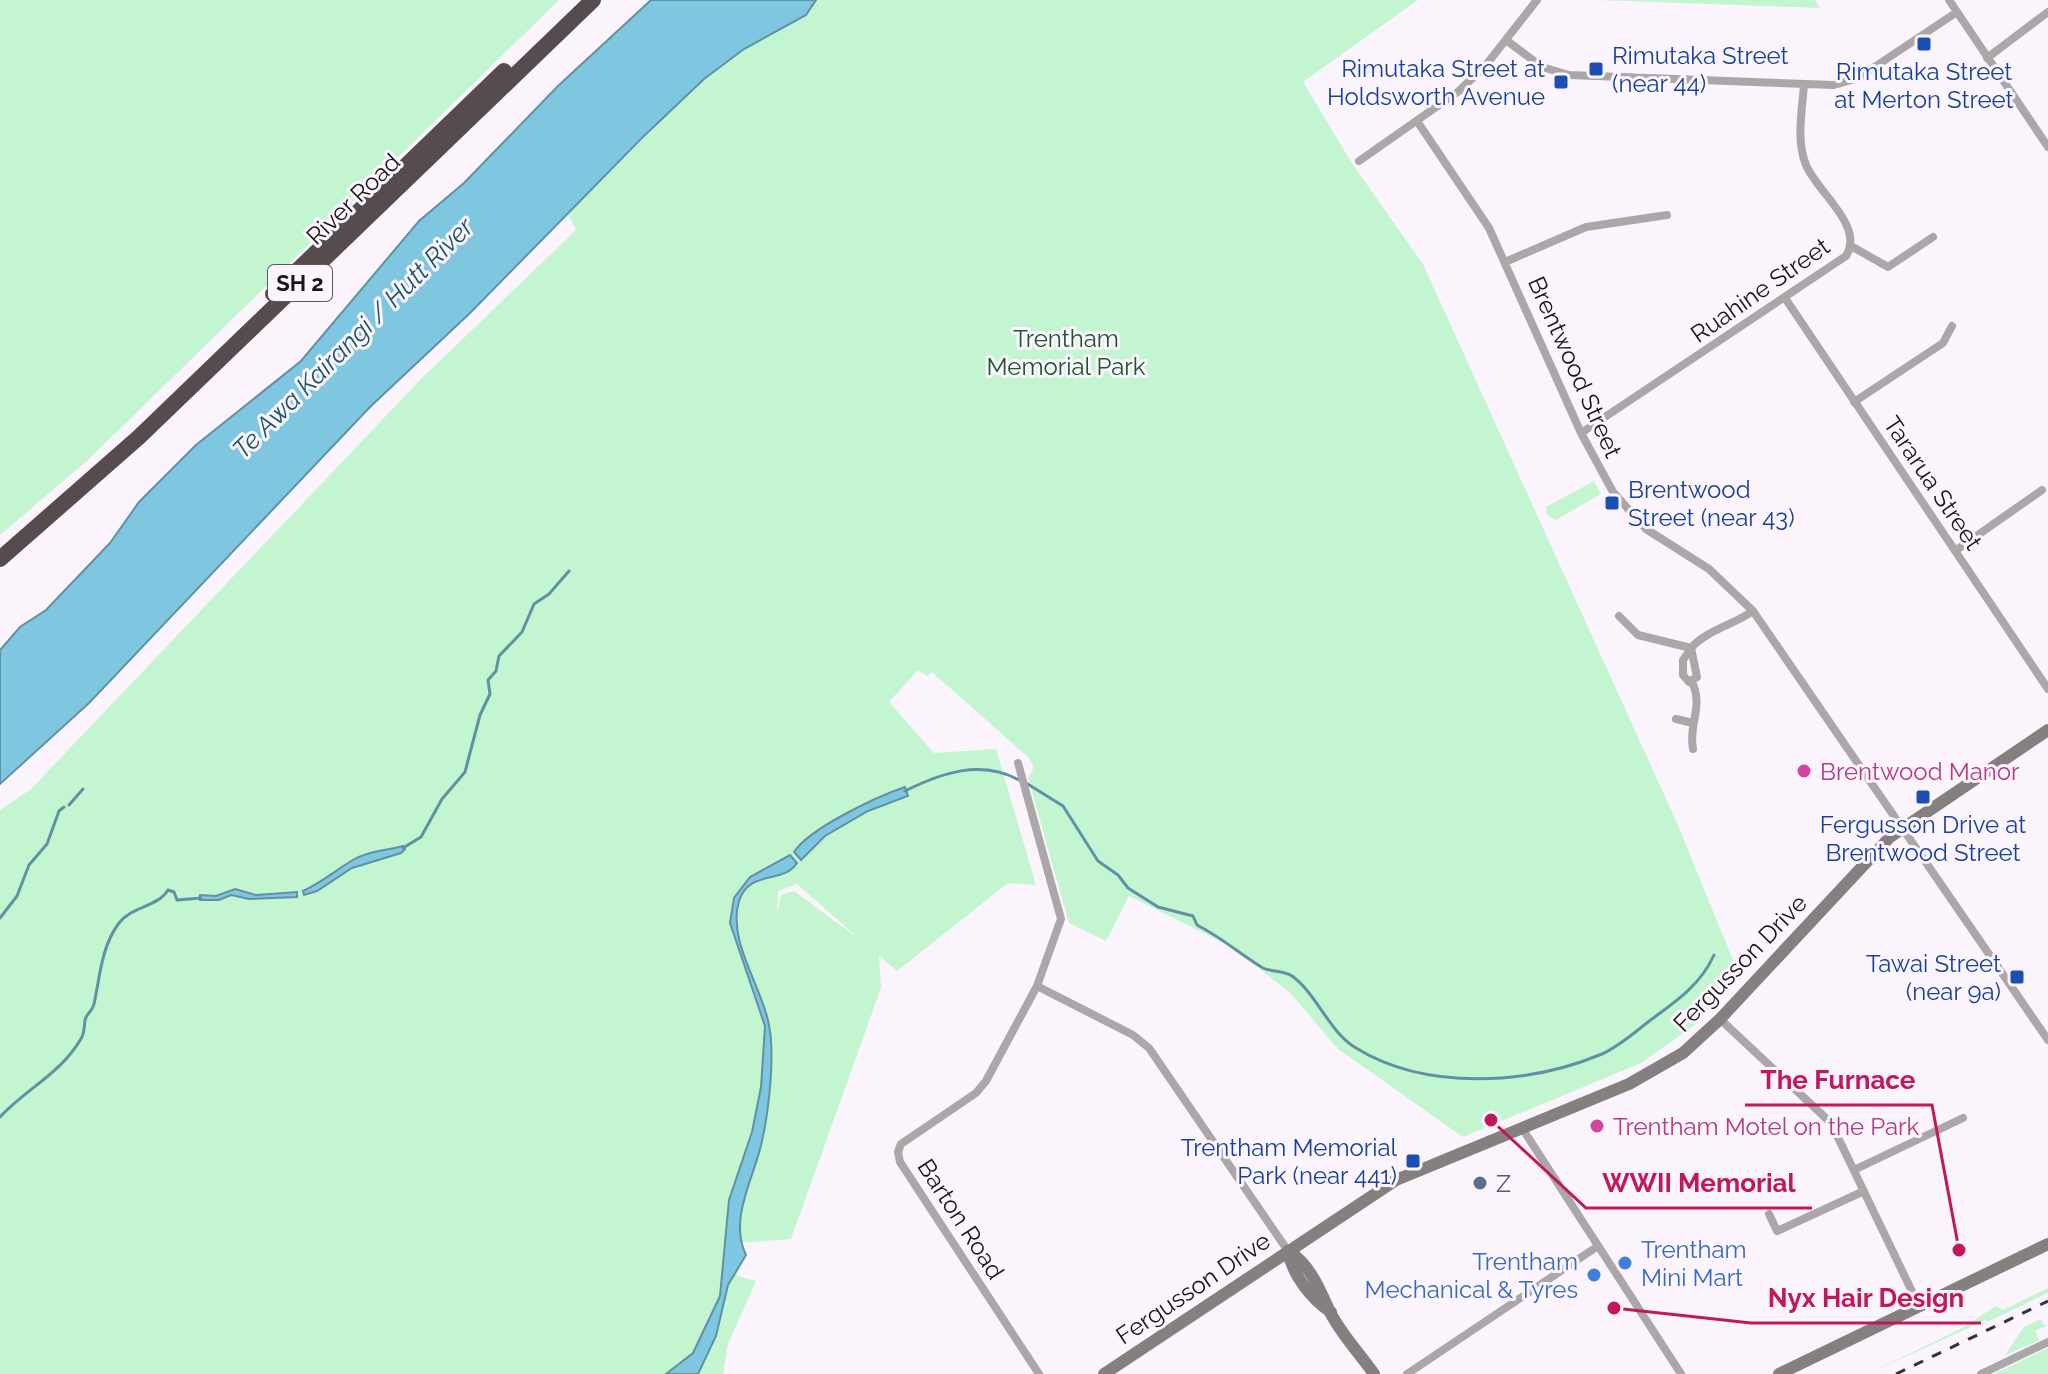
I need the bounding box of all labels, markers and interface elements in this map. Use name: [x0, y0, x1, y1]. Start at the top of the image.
marker: Rimutaka Street at Merton Street: [1915, 35, 1933, 53]
place label: Rimutaka Street (near 44): [1612, 41, 1789, 98]
place label: Rimutaka Street at Holdsworth Avenue: [1327, 54, 1545, 111]
place label: Rimutaka Street at Merton Street: [1834, 57, 2014, 114]
marker: Rimutaka Street (near 44): [1587, 60, 1605, 78]
marker: Rimutaka Street at Holdsworth Avenue: [1552, 73, 1570, 91]
street label: River Road: [300, 147, 406, 251]
water label: Te Awa Kairangi / Hutt River: [227, 211, 480, 464]
street label: Ruahine Street: [1685, 231, 1835, 349]
road number: SH 2: [268, 265, 332, 301]
street label: Brentwood Street: [1522, 272, 1628, 462]
park label: Trentham Memorial Park: [987, 324, 1146, 381]
street label: Tararua Street: [1878, 411, 1988, 555]
place label: Brentwood Street (near 43): [1628, 475, 1795, 532]
marker: Brentwood Street (near 43): [1603, 494, 1621, 512]
place label: Brentwood Manor: [1820, 757, 2020, 786]
marker: Brentwood Manor: [1795, 762, 1813, 780]
marker: Fergusson Drive at Brentwood Street: [1914, 788, 1932, 806]
place label: Fergusson Drive at Brentwood Street: [1820, 810, 2026, 867]
street label: Fergusson Drive: [1667, 888, 1813, 1038]
place label: Tawai Street (near 9a): [1866, 949, 2001, 1006]
marker: Tawai Street (near 9a): [2008, 968, 2026, 986]
callout: The Furnace: [1745, 1055, 1932, 1105]
text: The Furnace: [1761, 1065, 1916, 1095]
place label: Trentham Motel on the Park: [1613, 1112, 1919, 1141]
marker: Trentham Motel on the Park: [1588, 1117, 1606, 1135]
place label: Trentham Memorial Park (near 441): [1181, 1133, 1397, 1190]
marker: Trentham Memorial Park (near 441): [1404, 1152, 1422, 1170]
street label: Barton Road: [911, 1154, 1011, 1284]
callout: WWII Memorial: [1586, 1158, 1812, 1208]
text: WWII Memorial: [1602, 1168, 1797, 1198]
place label: Z: [1496, 1169, 1511, 1198]
marker: Z: [1471, 1174, 1489, 1192]
street label: Fergusson Drive: [1110, 1226, 1276, 1350]
place label: Trentham Mini Mart: [1641, 1235, 1747, 1292]
place label: Trentham Mechanical & Tyres: [1365, 1247, 1578, 1304]
marker: Trentham Mini Mart: [1616, 1254, 1634, 1272]
marker: Trentham Mechanical & Tyres: [1585, 1266, 1603, 1284]
callout: Nyx Hair Design: [1751, 1273, 1981, 1323]
text: Nyx Hair Design: [1768, 1283, 1964, 1313]

